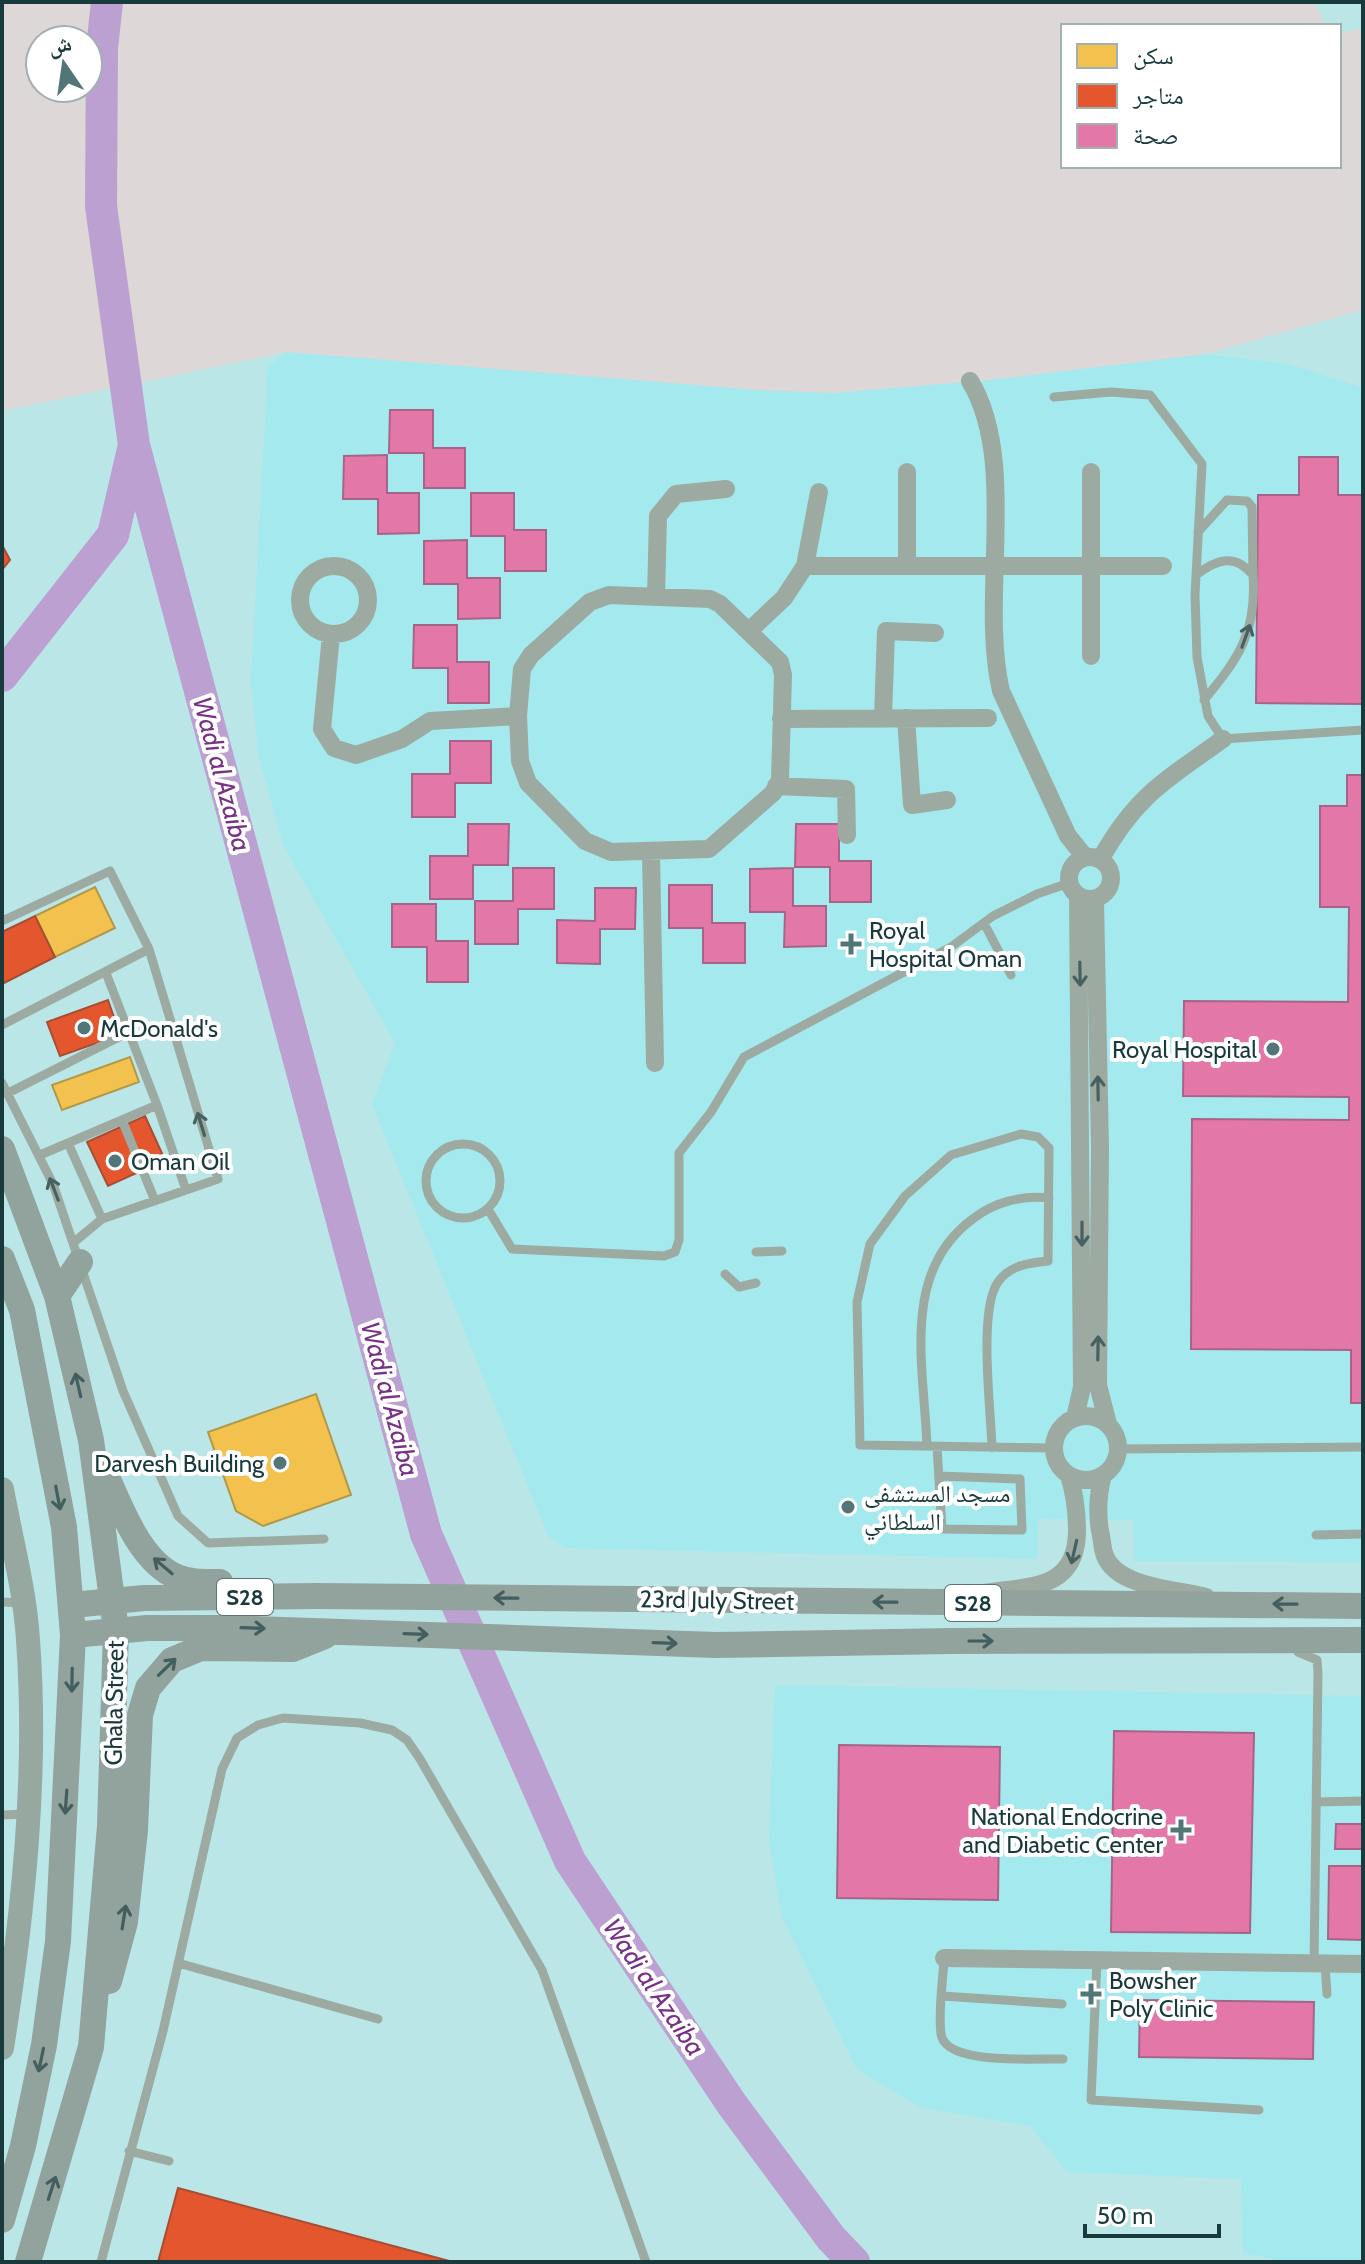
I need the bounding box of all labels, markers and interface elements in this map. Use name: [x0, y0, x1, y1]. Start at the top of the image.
north arrow: [24, 24, 104, 104]
legend: [1061, 24, 1341, 168]
text: ش: [45, 29, 74, 61]
text: سكن: [1133, 41, 1174, 70]
text: متاجر: [1132, 81, 1184, 110]
text: صحة: [1133, 121, 1179, 150]
one-way arrow: [1240, 624, 1255, 649]
water label: Wadi al Azaiba: [186, 693, 258, 855]
place label: Royal Hospital Oman: [869, 916, 1022, 973]
marker: Royal Hospital Oman: [840, 933, 862, 955]
one-way arrow: [1072, 960, 1088, 987]
place label: McDonald's: [100, 1014, 218, 1043]
marker: McDonald's: [75, 1019, 93, 1037]
place label: Royal Hospital: [1112, 1035, 1257, 1064]
marker: Royal Hospital: [1264, 1040, 1282, 1058]
one-way arrow: [1091, 1075, 1106, 1102]
one-way arrow: [193, 1111, 208, 1137]
place label: Oman Oil: [131, 1147, 230, 1176]
marker: Oman Oil: [106, 1152, 124, 1170]
one-way arrow: [46, 1177, 60, 1202]
one-way arrow: [1074, 1220, 1090, 1247]
water label: Wadi al Azaiba: [354, 1318, 426, 1480]
one-way arrow: [1091, 1335, 1106, 1362]
one-way arrow: [69, 1372, 84, 1398]
place label: Darvesh Building: [94, 1449, 265, 1478]
marker: Darvesh Building: [271, 1454, 289, 1472]
place label: مسجد المستشفى السلطاني: [864, 1479, 1011, 1541]
one-way arrow: [52, 1485, 67, 1510]
marker: مسجد المستشفى السلطاني: [839, 1498, 857, 1516]
one-way arrow: [1066, 1539, 1081, 1564]
one-way arrow: [153, 1557, 173, 1575]
road number: S28: [217, 1579, 273, 1615]
street label: 23rd July Street: [639, 1584, 795, 1616]
road number: S28: [945, 1585, 1001, 1621]
one-way arrow: [493, 1590, 520, 1606]
one-way arrow: [872, 1595, 899, 1610]
one-way arrow: [1272, 1597, 1299, 1612]
one-way arrow: [239, 1621, 266, 1636]
one-way arrow: [402, 1626, 429, 1641]
one-way arrow: [967, 1633, 994, 1649]
one-way arrow: [651, 1636, 678, 1651]
street label: Ghala Street: [98, 1640, 130, 1766]
one-way arrow: [157, 1657, 177, 1676]
one-way arrow: [65, 1666, 80, 1693]
one-way arrow: [58, 1788, 73, 1815]
place label: National Endocrine and Diabetic Center: [963, 1802, 1163, 1859]
marker: National Endocrine and Diabetic Center: [1170, 1819, 1192, 1841]
one-way arrow: [118, 1905, 133, 1930]
water label: Wadi al Azaiba: [596, 1912, 712, 2062]
place label: Bowsher Poly Clinic: [1109, 1966, 1214, 2023]
marker: Bowsher Poly Clinic: [1080, 1983, 1102, 2005]
one-way arrow: [32, 2047, 47, 2073]
one-way arrow: [45, 2175, 60, 2200]
scale bar: [1085, 2188, 1219, 2238]
text: 50 m: [1097, 2201, 1153, 2230]

